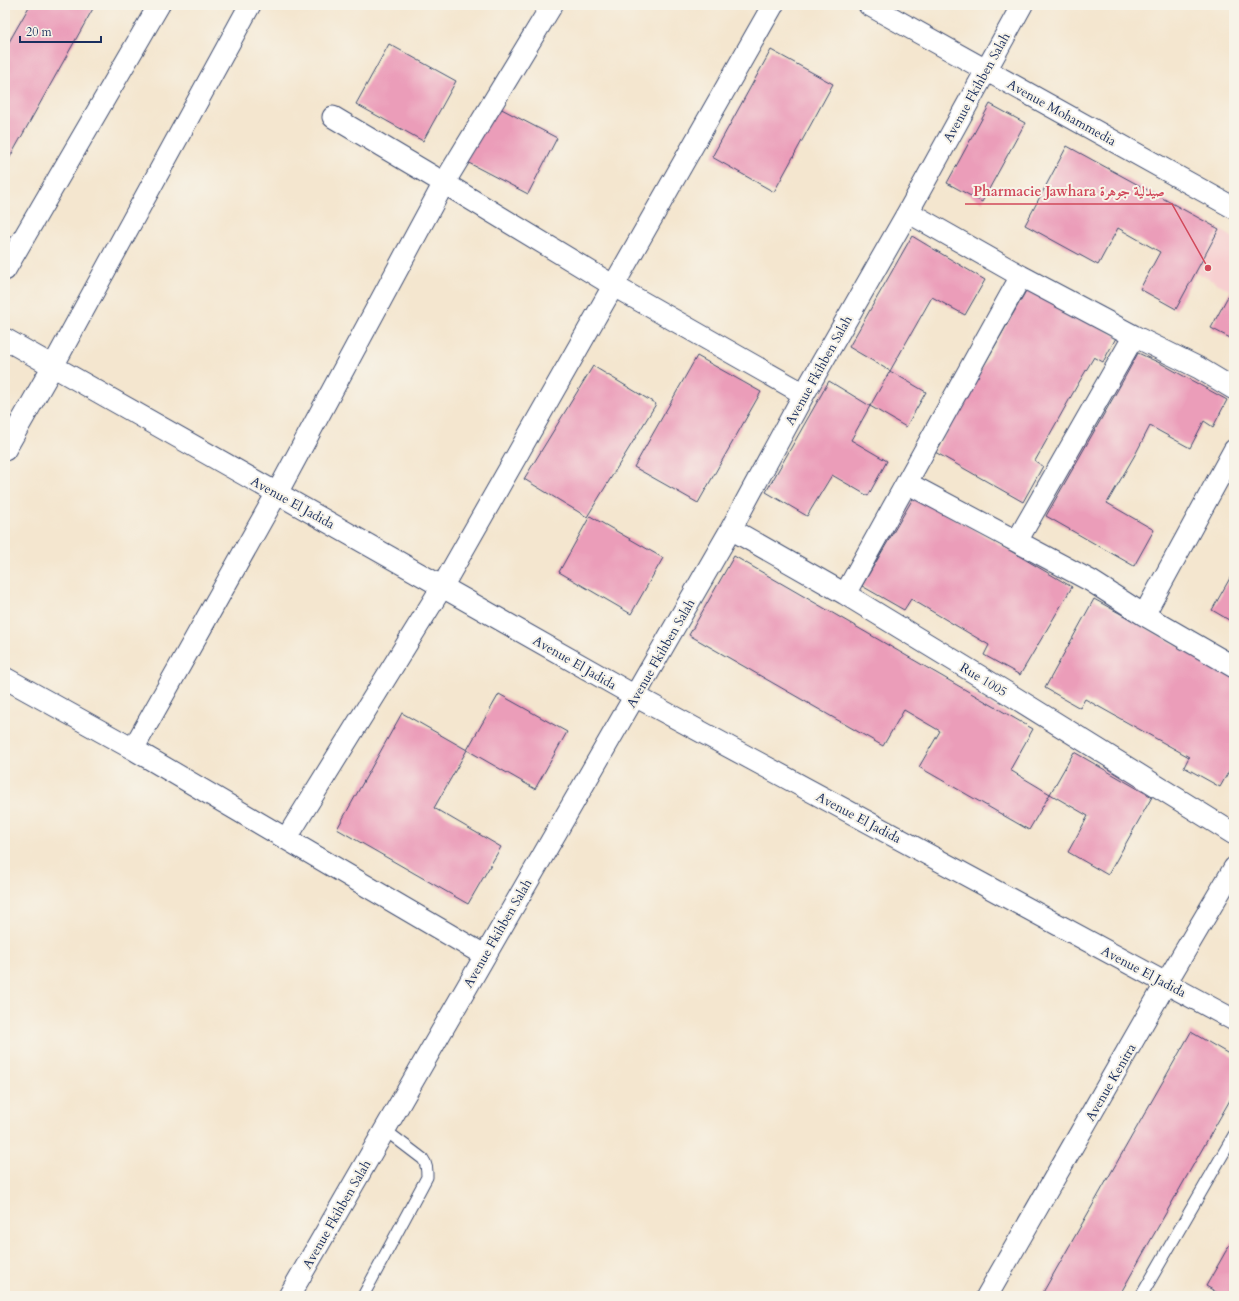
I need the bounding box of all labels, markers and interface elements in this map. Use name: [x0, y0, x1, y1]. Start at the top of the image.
scale bar: [20, 18, 101, 44]
text: 20 m: [26, 24, 53, 40]
street label: Avenue Fkihben Salah: [939, 29, 1015, 146]
street label: Avenue Mohammedia: [1004, 75, 1119, 150]
callout: Pharmacie Jawhara صيدلية جوهرة: [965, 178, 1172, 204]
text: Pharmacie Jawhara صيدلية جوهرة: [973, 182, 1165, 201]
street label: Avenue Fkihben Salah: [781, 312, 857, 429]
street label: Avenue El Jadida: [247, 472, 338, 534]
street label: Avenue Fkihben Salah: [622, 596, 699, 711]
street label: Avenue El Jadida: [529, 632, 620, 694]
street label: Rue 1005: [956, 659, 1010, 701]
street label: Avenue El Jadida: [813, 788, 904, 848]
street label: Avenue Fkihben Salah: [459, 876, 536, 991]
street label: Avenue El Jadida: [1098, 942, 1189, 1002]
street label: Avenue Kenitra: [1081, 1040, 1141, 1125]
street label: Avenue Fkihben Salah: [298, 1157, 375, 1272]

